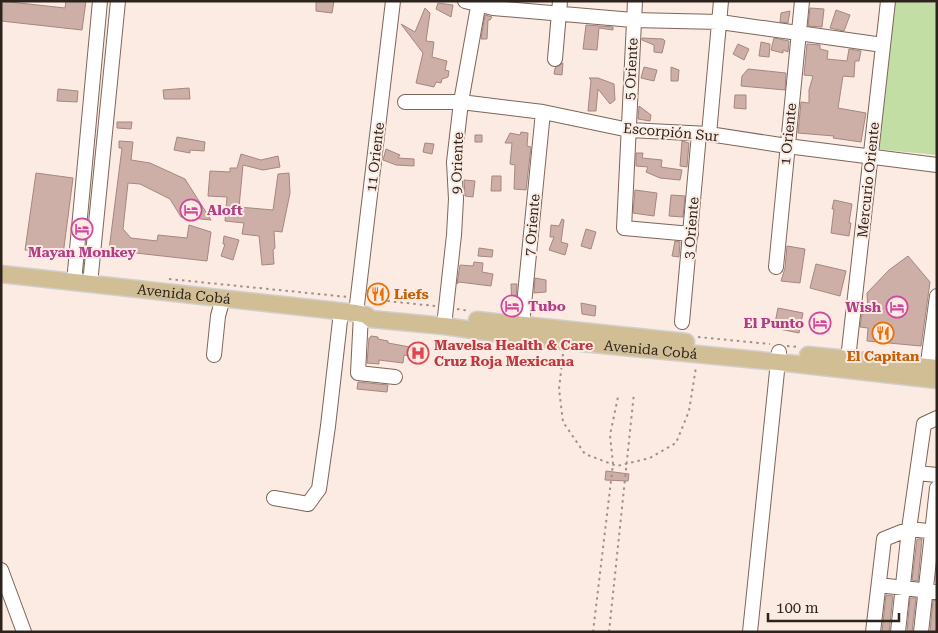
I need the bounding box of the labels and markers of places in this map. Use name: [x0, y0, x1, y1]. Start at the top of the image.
hotel icon: Aloft: [179, 198, 203, 222]
place label: Aloft: [207, 202, 243, 218]
hotel icon: Mayan Monkey: [70, 217, 94, 241]
place label: Mayan Monkey: [28, 244, 137, 260]
restaurant icon: Liefs: [366, 282, 390, 306]
place label: Liefs: [394, 286, 429, 302]
hotel icon: Tubo: [500, 294, 524, 318]
hotel icon: Wish: [885, 295, 909, 319]
place label: Tubo: [528, 298, 566, 314]
place label: Wish: [845, 299, 882, 315]
hotel icon: El Punto: [808, 311, 832, 335]
place label: El Punto: [744, 315, 804, 331]
restaurant icon: El Capitan: [871, 321, 895, 345]
place label: Mavelsa Health & Care Cruz Roja Mexicana: [434, 337, 593, 369]
hospital icon: Mavelsa Health & Care Cruz Roja Mexicana: [406, 341, 430, 365]
place label: El Capitan: [847, 348, 920, 364]

